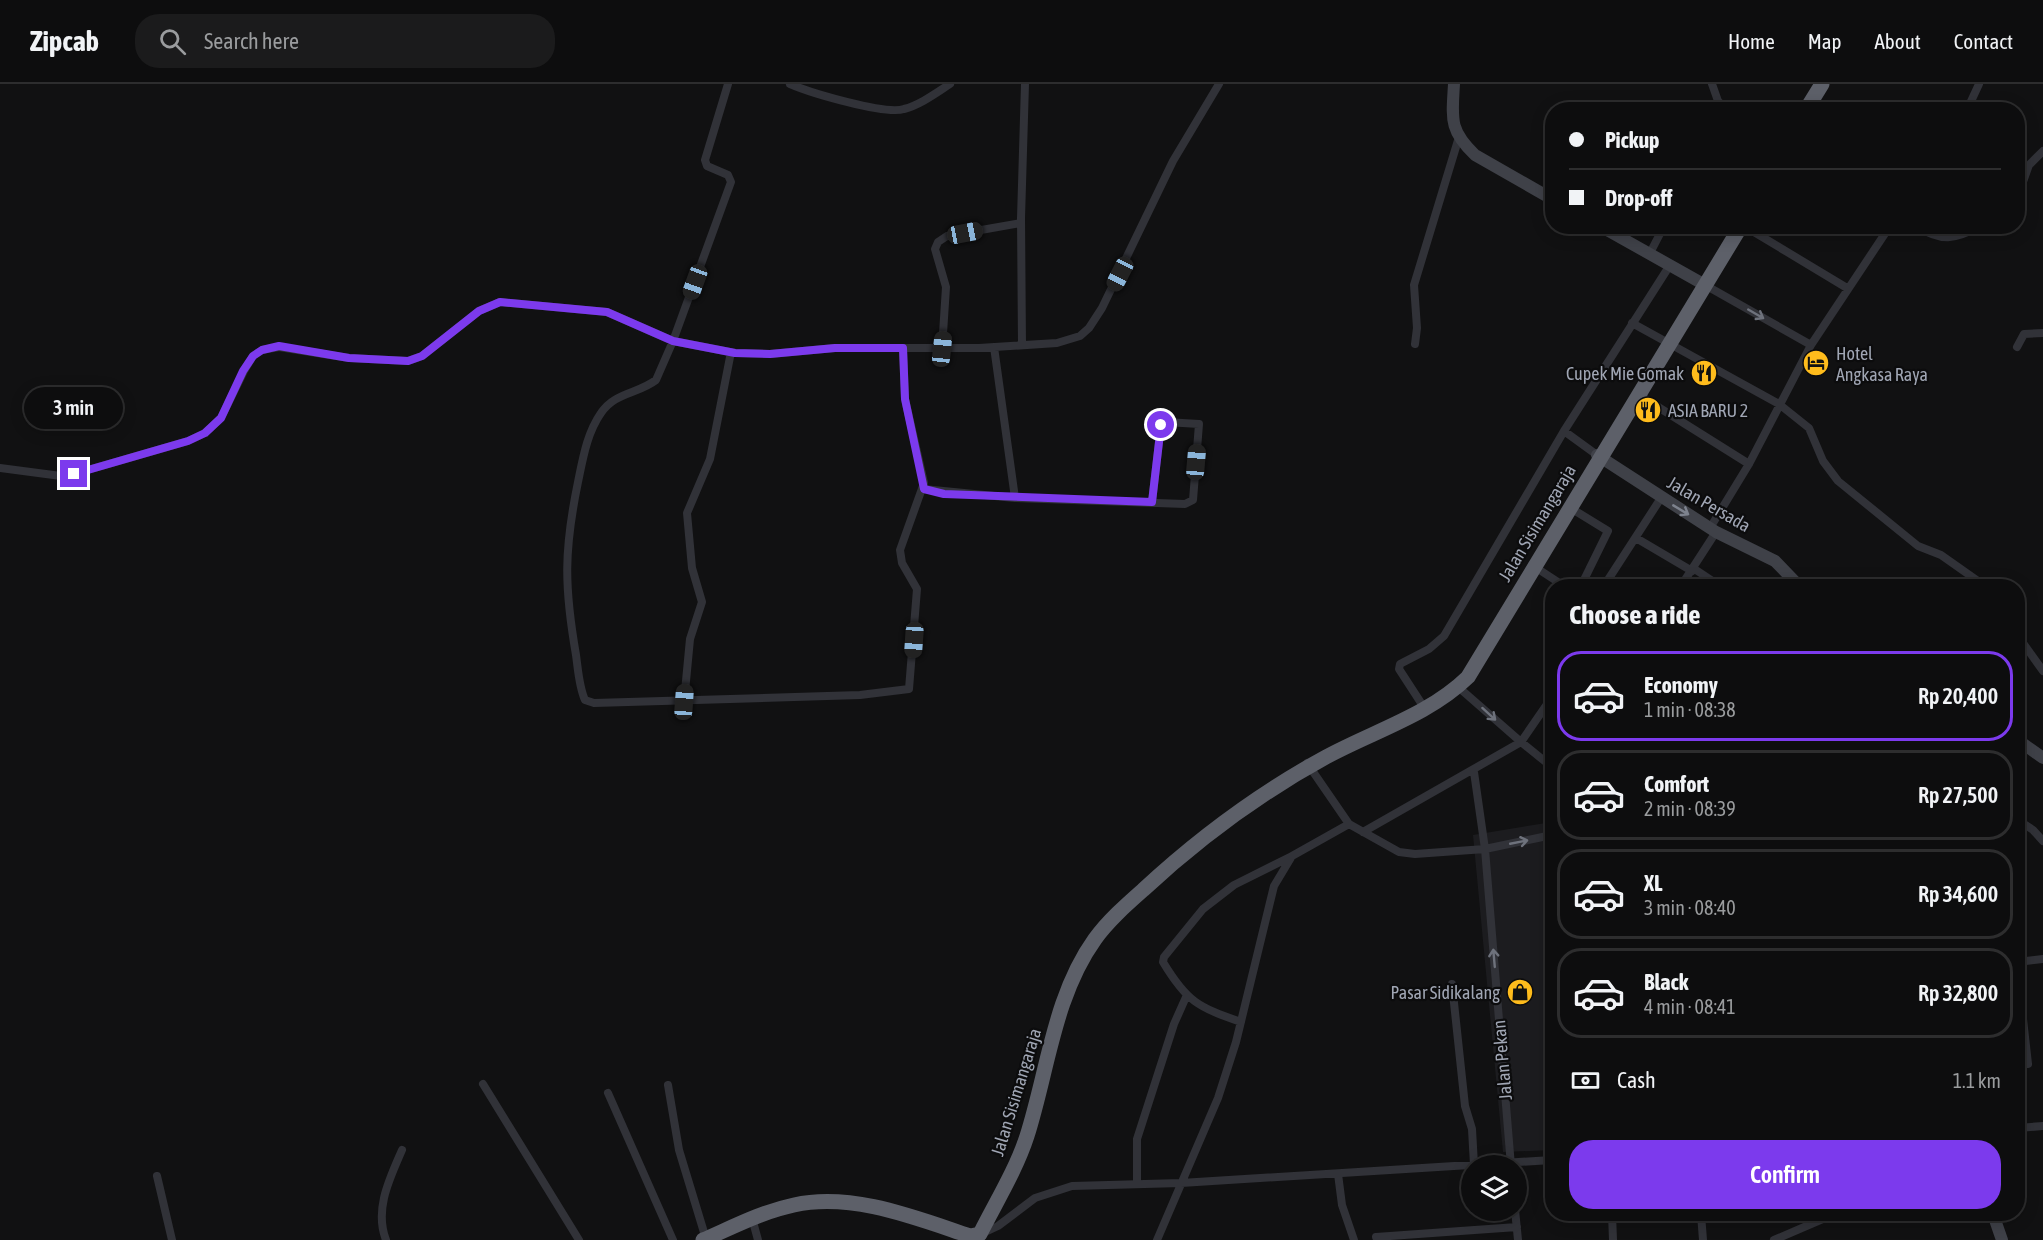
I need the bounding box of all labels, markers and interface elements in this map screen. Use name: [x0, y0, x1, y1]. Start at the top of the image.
search box: [135, 14, 555, 68]
text: Zipcab: [30, 25, 99, 57]
icon: search: [156, 25, 189, 58]
text: Search here: [204, 28, 299, 54]
text: Home: [1728, 29, 1775, 53]
text: Map: [1808, 29, 1842, 53]
text: About: [1875, 29, 1921, 53]
text: Contact: [1954, 29, 2013, 53]
text: Pickup: [1605, 127, 1660, 153]
text: Drop-off: [1605, 185, 1672, 211]
car: [946, 221, 984, 245]
car: [1104, 254, 1136, 294]
car: [680, 262, 710, 302]
one-way arrow: [1747, 308, 1764, 320]
car: [931, 330, 953, 368]
place label: Hotel Angkasa Raya: [1836, 343, 1928, 385]
hotel icon: Hotel Angkasa Raya: [1801, 348, 1831, 378]
restaurant icon: Cupek Mie Gomak: [1689, 358, 1719, 388]
place label: Cupek Mie Gomak: [1566, 363, 1684, 384]
callout: 3 min: [25, 387, 124, 429]
restaurant icon: ASIA BARU 2: [1633, 395, 1663, 425]
text: 3 min: [53, 396, 94, 419]
place label: ASIA BARU 2: [1668, 400, 1748, 421]
route start: [1147, 411, 1174, 438]
car: [1185, 443, 1207, 481]
route end: [60, 460, 87, 487]
street label: Jalan Sisimangaraja: [1494, 461, 1580, 585]
street label: Jalan Persada: [1664, 472, 1754, 536]
one-way arrow: [1672, 505, 1689, 517]
text: Choose a ride: [1569, 599, 1701, 630]
car: [904, 621, 924, 659]
icon: car: [1572, 669, 1626, 723]
text: Economy: [1644, 672, 1718, 698]
car: [674, 683, 694, 721]
text: Rp 20,400: [1918, 683, 1998, 709]
text: 1 min · 08:38: [1644, 698, 1736, 721]
one-way arrow: [1481, 707, 1496, 721]
icon: car: [1572, 768, 1626, 822]
text: Comfort: [1644, 771, 1709, 797]
text: Rp 27,500: [1918, 782, 1998, 808]
text: 2 min · 08:39: [1644, 797, 1736, 820]
one-way arrow: [1508, 836, 1528, 847]
icon: car: [1572, 867, 1626, 921]
text: XL: [1644, 870, 1662, 896]
text: Rp 34,600: [1918, 881, 1998, 907]
text: 3 min · 08:40: [1644, 896, 1736, 919]
one-way arrow: [1488, 949, 1499, 969]
icon: car: [1572, 966, 1626, 1020]
text: Black: [1644, 969, 1688, 995]
shop icon: Pasar Sidikalang: [1505, 977, 1535, 1007]
text: Rp 32,800: [1918, 980, 1998, 1006]
place label: Pasar Sidikalang: [1390, 982, 1500, 1003]
text: 4 min · 08:41: [1644, 995, 1736, 1018]
street label: Jalan Pekan: [1488, 1019, 1516, 1101]
street label: Jalan Sisimangaraja: [987, 1026, 1045, 1158]
icon: cash: [1569, 1064, 1602, 1097]
text: Cash: [1617, 1067, 1656, 1093]
text: 1.1 km: [1953, 1069, 2001, 1092]
button: Confirm: [1569, 1140, 2001, 1209]
map controls: [1461, 1155, 1527, 1221]
button: layers: [1461, 1155, 1527, 1221]

